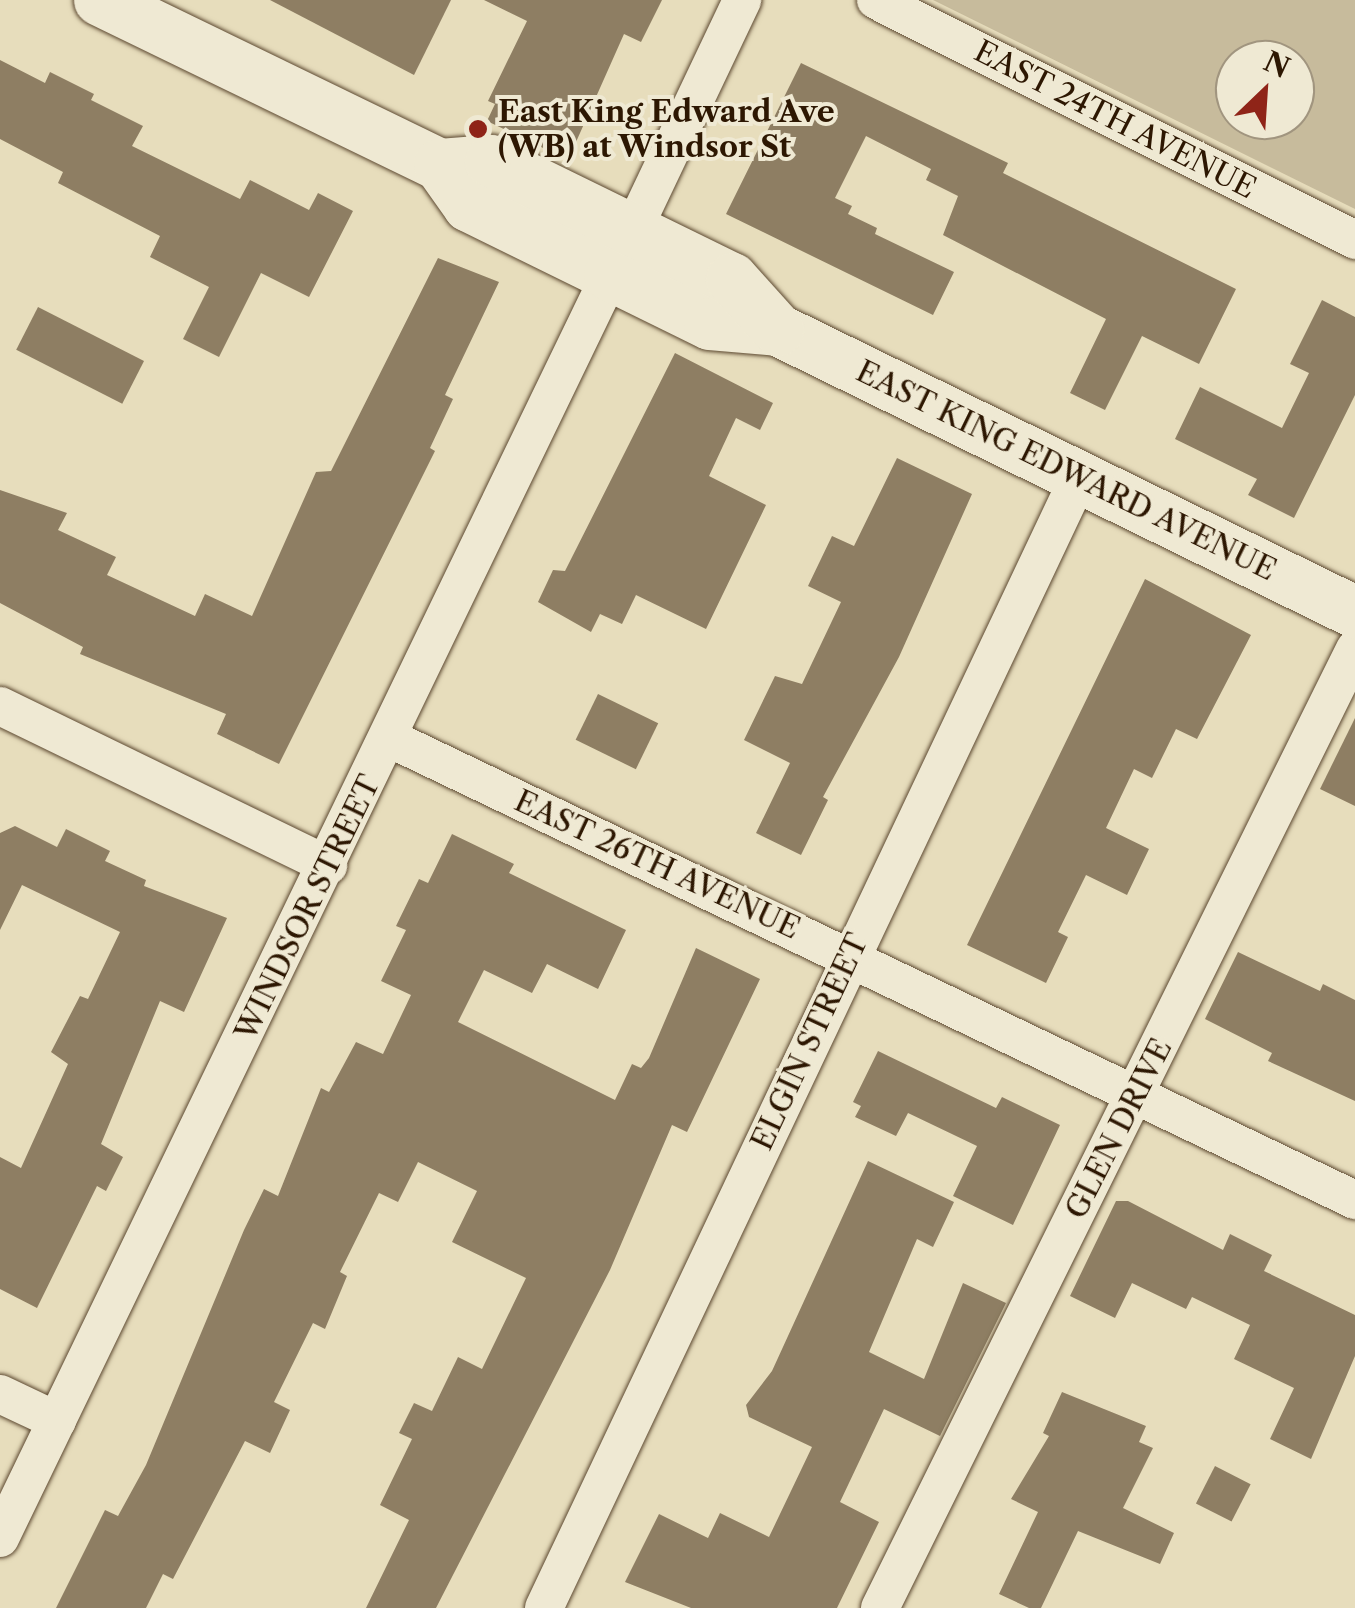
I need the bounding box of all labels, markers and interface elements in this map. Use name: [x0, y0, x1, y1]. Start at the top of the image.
street label: EAST 24TH AVENUE: [967, 33, 1263, 207]
north arrow: [1215, 40, 1315, 140]
text: N: [1259, 44, 1295, 85]
place label: East King Edward Ave (WB) at Windsor St: [498, 94, 836, 164]
marker: East King Edward Ave (WB) at Windsor St: [467, 118, 489, 140]
street label: EAST KING EDWARD AVENUE: [849, 353, 1283, 589]
street label: WINDSOR STREET: [228, 769, 388, 1047]
street label: EAST 26TH AVENUE: [508, 783, 806, 947]
street label: ELGIN STREET: [744, 928, 876, 1156]
street label: GLEN DRIVE: [1058, 1033, 1180, 1225]

